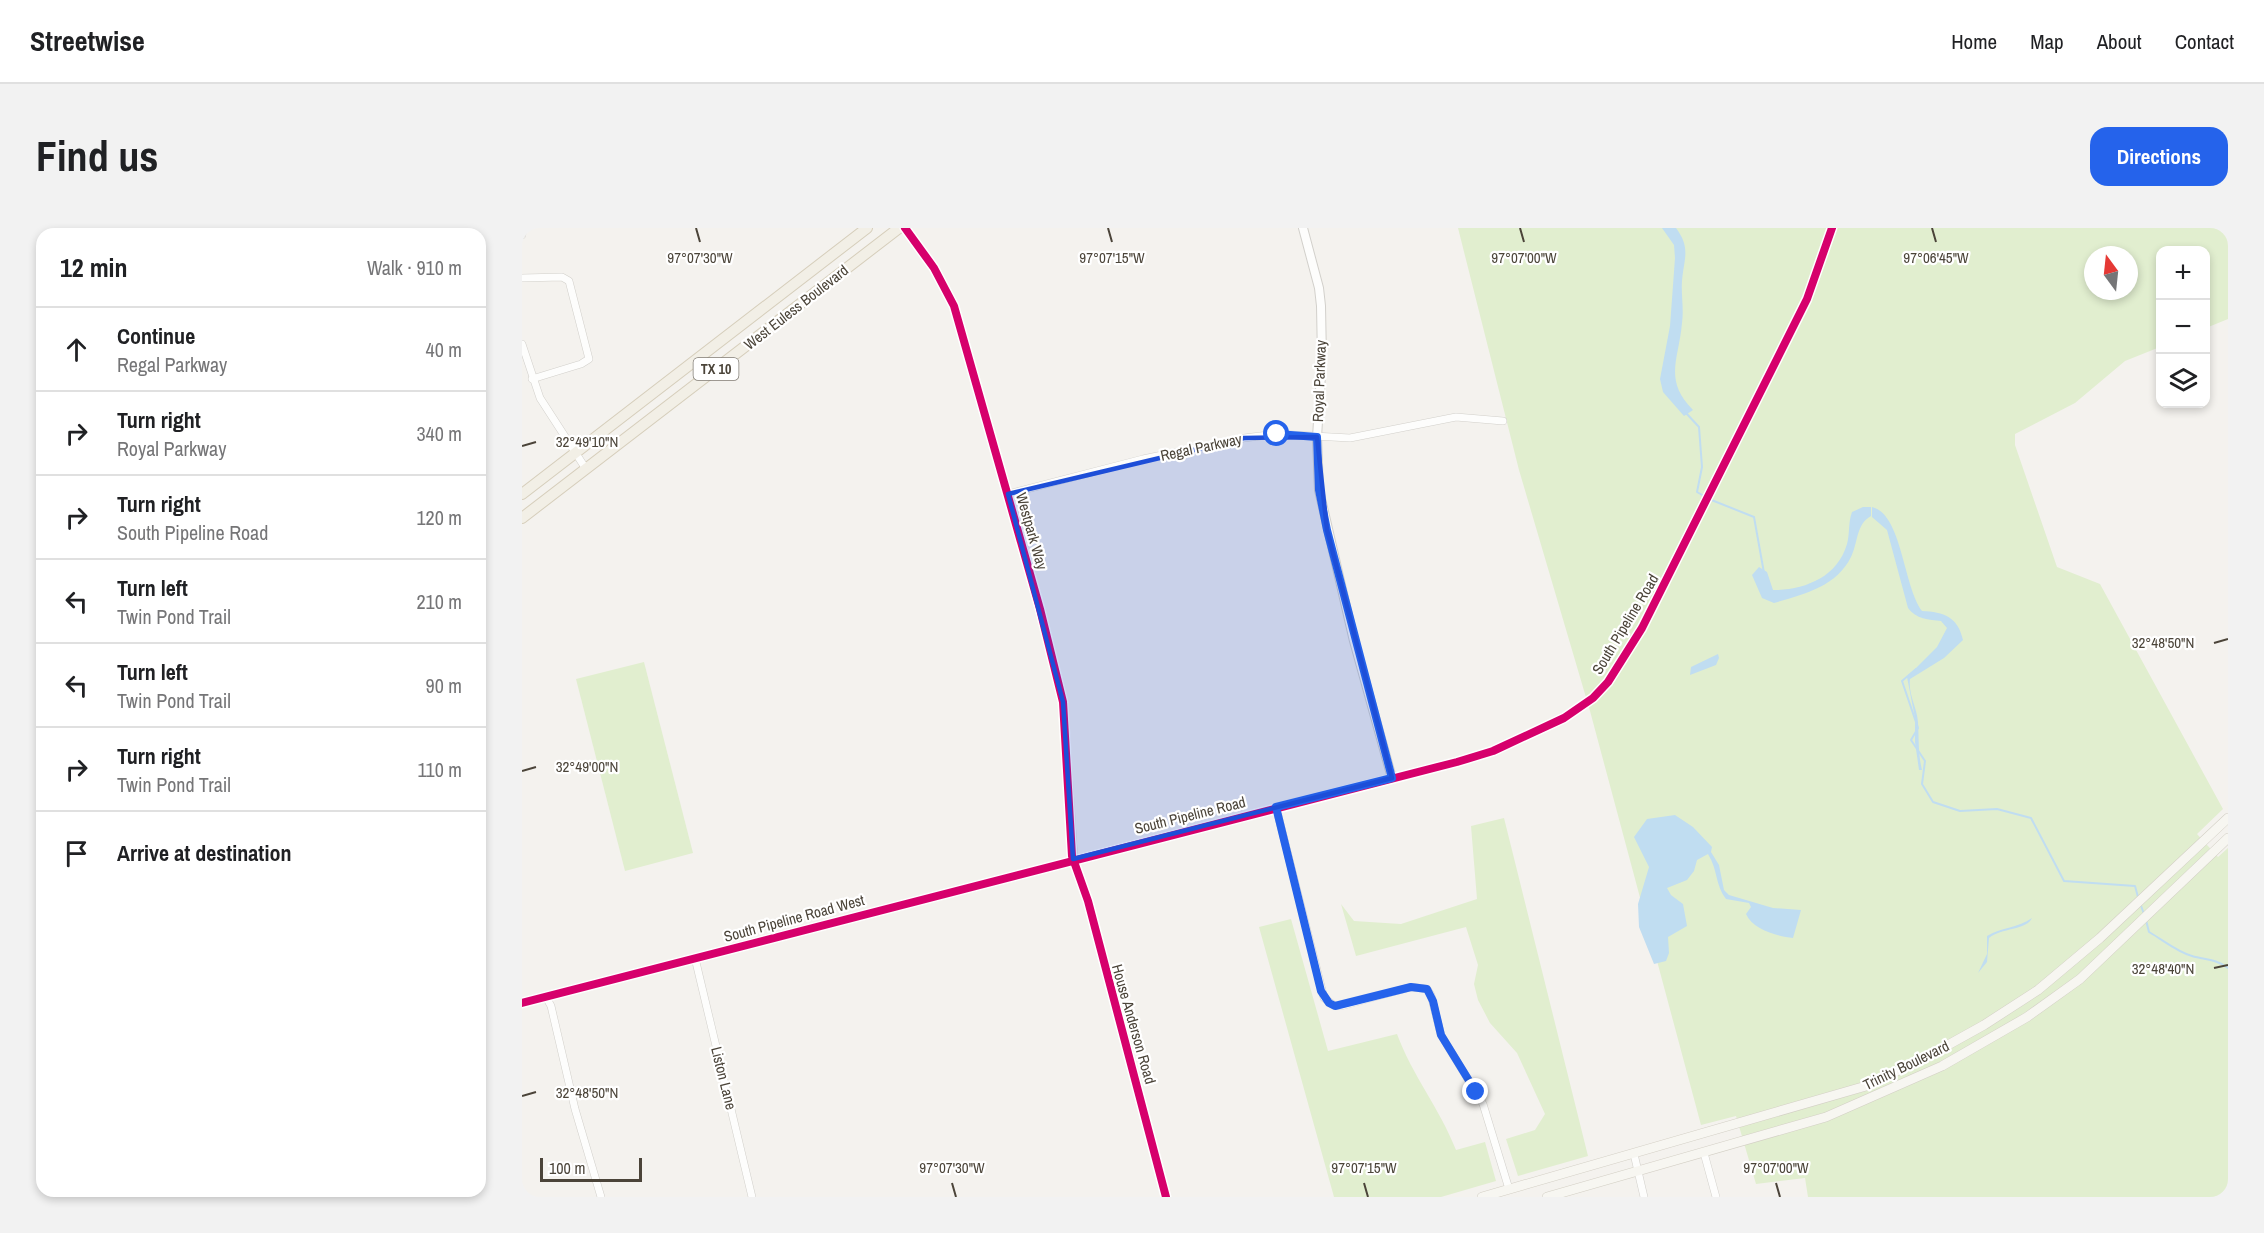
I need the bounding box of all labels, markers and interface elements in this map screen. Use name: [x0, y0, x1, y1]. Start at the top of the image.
text: Streetwise: [30, 22, 145, 60]
text: Home: [1951, 27, 1997, 56]
text: Map: [2030, 27, 2064, 56]
text: About: [2097, 27, 2142, 56]
text: Contact: [2175, 27, 2234, 56]
button: Directions: [2090, 127, 2228, 186]
text: Find us: [36, 128, 158, 184]
north arrow: [2084, 246, 2138, 300]
map controls: [2156, 246, 2210, 408]
button: +: [2156, 246, 2210, 300]
text: 97°07'30"W: [667, 247, 733, 268]
text: 97°07'15"W: [1079, 247, 1145, 268]
text: 97°07'00"W: [1491, 247, 1557, 268]
text: 97°06'45"W: [1903, 247, 1969, 268]
text: 12 min: [60, 250, 128, 285]
text: Walk · 910 m: [367, 254, 462, 281]
street label: West Euless Boulevard: [740, 260, 852, 354]
button: −: [2156, 300, 2210, 354]
text: Continue: [117, 321, 195, 351]
icon: ahead: [60, 333, 93, 366]
text: 40 m: [426, 336, 462, 363]
street label: Royal Parkway: [1307, 339, 1331, 422]
text: Regal Parkway: [117, 351, 227, 378]
button: layers: [2156, 354, 2210, 408]
road number: TX 10: [694, 358, 738, 380]
text: Turn right: [117, 405, 201, 435]
icon: right: [60, 417, 93, 450]
text: 340 m: [416, 420, 462, 447]
route start: [1263, 420, 1289, 446]
street label: Regal Parkway: [1158, 428, 1244, 466]
text: 32°49'10"N: [556, 431, 618, 452]
text: Royal Parkway: [117, 435, 226, 462]
text: Turn right: [117, 489, 201, 519]
street label: Westpark Way: [1011, 490, 1053, 573]
icon: right: [60, 501, 93, 534]
text: 120 m: [416, 504, 462, 531]
text: South Pipeline Road: [117, 519, 268, 546]
street label: South Pipeline Road: [1587, 570, 1663, 678]
text: Turn left: [117, 573, 188, 603]
icon: left: [60, 585, 93, 618]
text: 210 m: [416, 588, 462, 615]
text: Twin Pond Trail: [117, 603, 231, 630]
text: 32°48'50"N: [2132, 632, 2194, 653]
text: Turn left: [117, 657, 188, 687]
icon: left: [60, 669, 93, 702]
text: 90 m: [426, 672, 462, 699]
text: Twin Pond Trail: [117, 687, 231, 714]
text: Turn right: [117, 741, 201, 771]
icon: right: [60, 753, 93, 786]
text: 110 m: [418, 756, 462, 783]
text: 32°49'00"N: [556, 756, 618, 777]
text: Twin Pond Trail: [117, 771, 231, 798]
street label: South Pipeline Road: [1132, 791, 1248, 839]
icon: arrive: [60, 837, 93, 870]
text: Arrive at destination: [117, 838, 291, 868]
street label: South Pipeline Road West: [721, 889, 867, 947]
text: 32°48'40"N: [2132, 958, 2194, 979]
street label: House Anderson Road: [1107, 962, 1161, 1086]
street label: Trinity Boulevard: [1860, 1035, 1952, 1095]
street label: Liston Lane: [706, 1044, 742, 1112]
route end: [1462, 1078, 1488, 1104]
text: 32°48'50"N: [556, 1082, 618, 1103]
scale bar: [540, 1155, 642, 1182]
text: 100 m: [549, 1157, 585, 1179]
text: 97°07'30"W: [919, 1157, 985, 1178]
text: 97°07'15"W: [1331, 1157, 1397, 1178]
text: 97°07'00"W: [1743, 1157, 1809, 1178]

